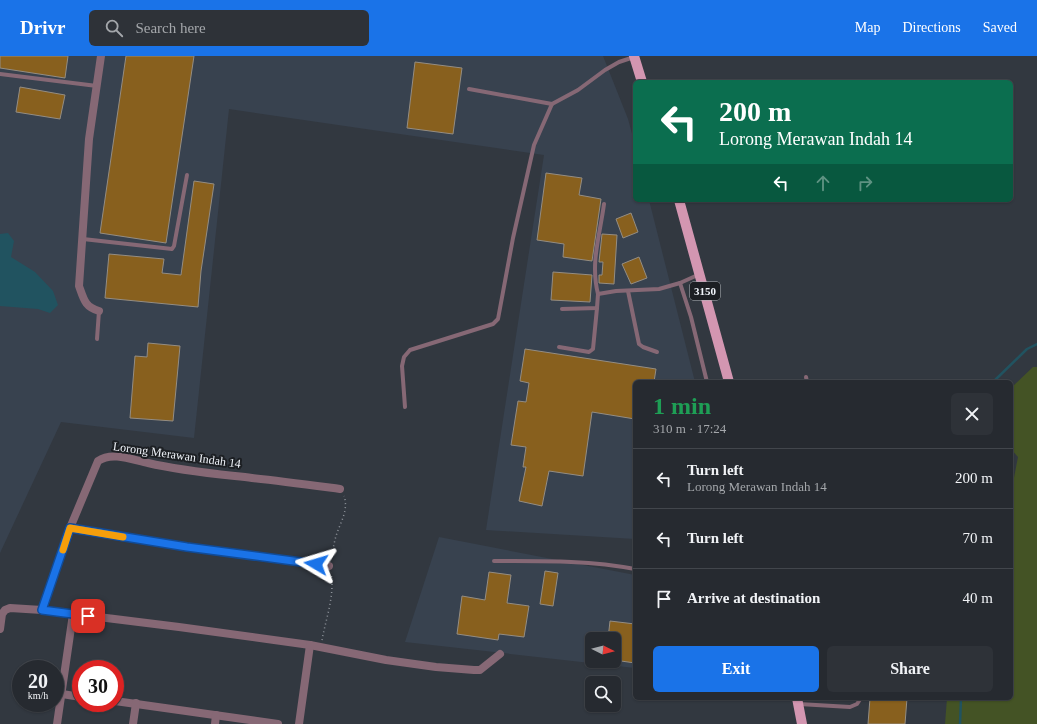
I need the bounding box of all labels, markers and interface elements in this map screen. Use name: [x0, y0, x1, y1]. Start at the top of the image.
search box: [89, 10, 369, 46]
text: Drivr: [20, 17, 65, 38]
icon: search: [103, 17, 125, 39]
text: Search here: [135, 20, 206, 36]
text: Map: [855, 20, 880, 35]
text: Directions: [902, 20, 961, 35]
text: Saved: [983, 20, 1017, 35]
icon: left: [653, 96, 705, 148]
text: 200 m: [719, 96, 791, 127]
text: Lorong Merawan Indah 14: [719, 129, 912, 149]
icon: left: [770, 172, 792, 194]
icon: ahead: [812, 172, 834, 194]
icon: right: [854, 172, 876, 194]
road number: 3150: [690, 282, 720, 300]
text: 1 min: [653, 393, 711, 419]
button: close: [951, 393, 993, 435]
text: 310 m · 17:24: [653, 421, 726, 436]
street label: Lorong Merawan Indah 14: [112, 439, 242, 471]
text: Turn left: [687, 462, 744, 478]
icon: left: [653, 468, 675, 490]
text: 200 m: [955, 470, 993, 486]
text: Lorong Merawan Indah 14: [687, 479, 827, 494]
icon: left: [653, 528, 675, 550]
text: Turn left: [687, 530, 744, 546]
text: 70 m: [963, 530, 993, 546]
position arrow: [295, 543, 337, 585]
icon: arrive: [653, 588, 675, 610]
text: Arrive at destination: [687, 590, 820, 606]
text: 40 m: [963, 590, 993, 606]
pin: [71, 599, 105, 633]
icon: arrive: [77, 605, 99, 627]
north arrow: [585, 632, 621, 668]
map controls: [585, 632, 621, 712]
button: Exit: [653, 646, 819, 692]
button: Share: [827, 646, 993, 692]
speed limit sign: 30: [72, 660, 124, 712]
text: 20: [28, 670, 48, 692]
button: search: [585, 676, 621, 712]
text: km/h: [28, 690, 48, 701]

